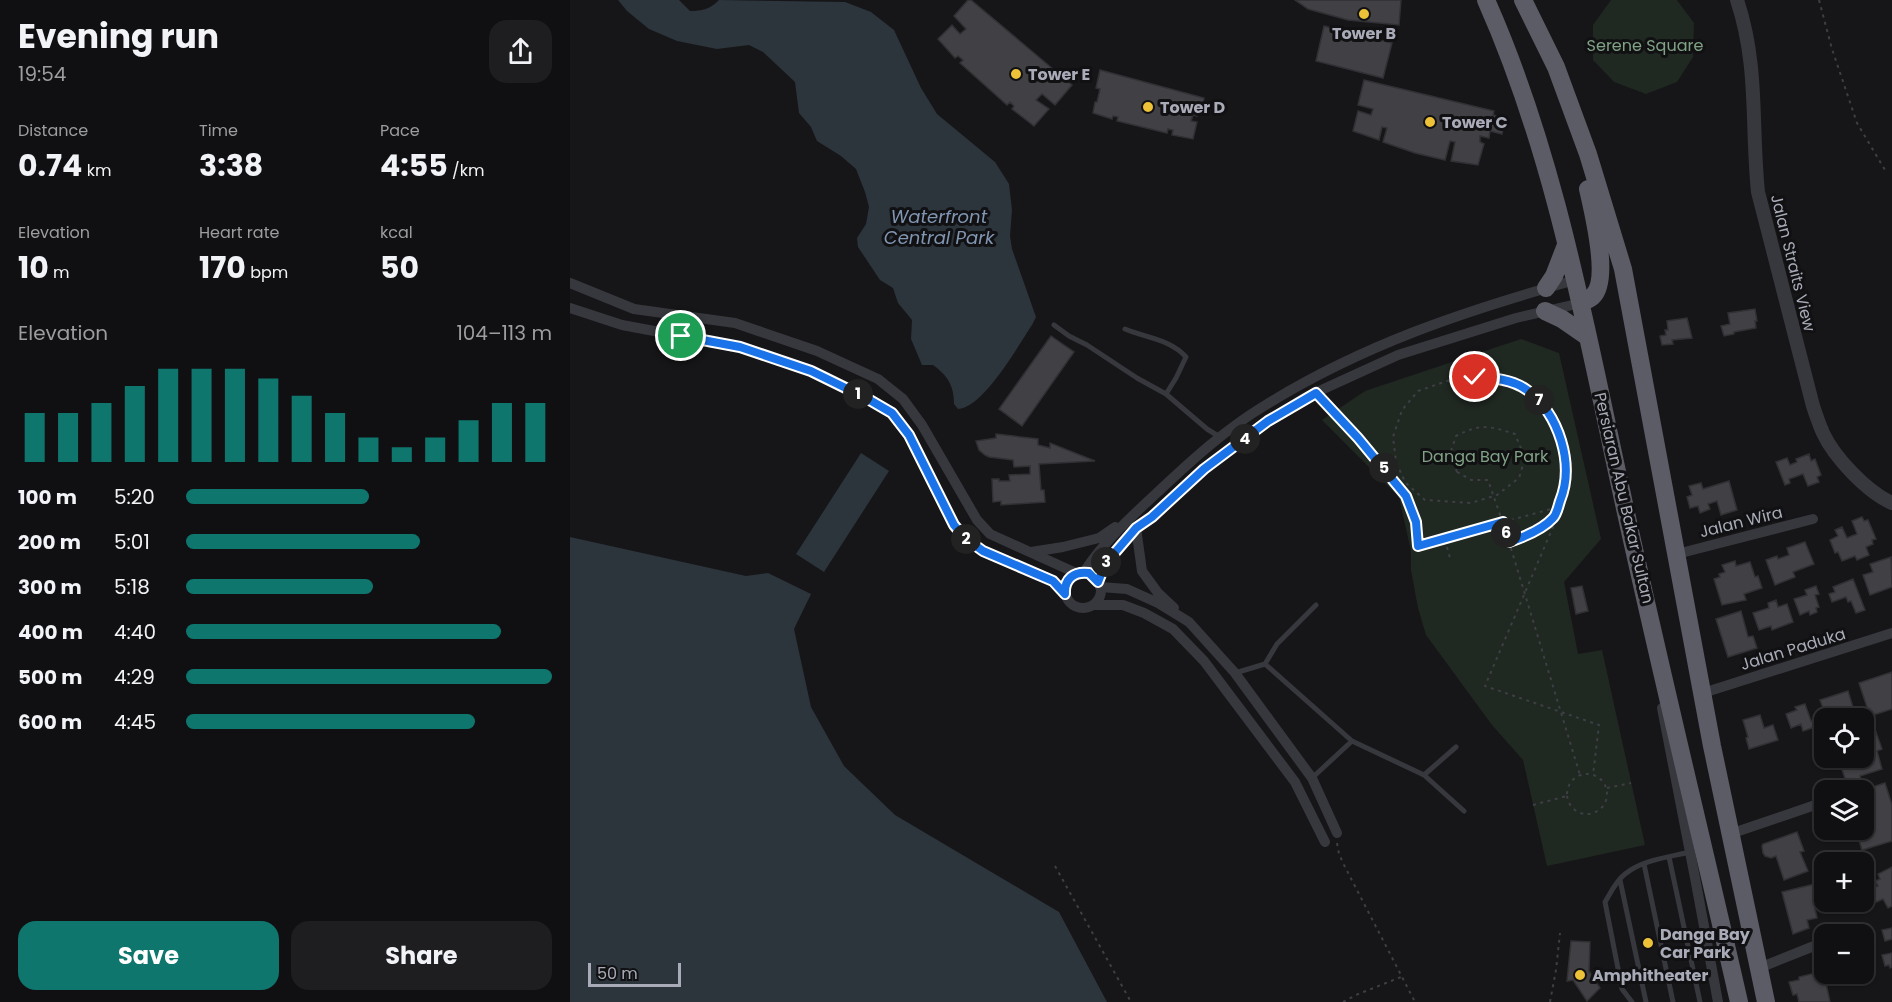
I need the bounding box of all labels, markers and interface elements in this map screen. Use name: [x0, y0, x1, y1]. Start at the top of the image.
marker: Tower B: [1357, 7, 1371, 21]
text: Evening run: [18, 13, 219, 60]
button: share: [489, 20, 552, 83]
place label: Tower B: [1332, 22, 1396, 45]
park label: Serene Square: [1587, 34, 1703, 57]
text: 19:54: [18, 60, 66, 88]
place label: Tower E: [1028, 63, 1090, 86]
marker: Tower E: [1009, 67, 1023, 81]
place label: Tower D: [1160, 96, 1226, 119]
marker: Tower D: [1141, 100, 1155, 114]
place label: Tower C: [1442, 111, 1508, 134]
marker: Tower C: [1423, 115, 1437, 129]
text: Distance: [18, 119, 88, 142]
text: Time: [199, 119, 238, 142]
text: Pace: [380, 119, 420, 142]
text: 0.74: [18, 144, 82, 187]
text: 3:38: [199, 144, 263, 187]
text: 4:55: [380, 144, 448, 187]
text: km: [82, 159, 111, 182]
text: /km: [448, 159, 484, 182]
street label: Jalan Straits View: [1765, 192, 1821, 334]
water label: Waterfront Central Park: [884, 204, 995, 250]
text: Elevation: [18, 221, 90, 244]
text: Heart rate: [199, 221, 279, 244]
text: kcal: [380, 221, 413, 244]
text: 10: [18, 246, 49, 289]
text: 170: [199, 246, 246, 289]
text: 50: [380, 246, 419, 289]
text: m: [49, 261, 70, 284]
text: bpm: [246, 261, 288, 284]
pin: [655, 310, 706, 361]
text: Elevation: [18, 319, 108, 347]
text: 104–113 m: [456, 319, 552, 347]
icon: arrive: [664, 319, 697, 352]
pin: [1449, 351, 1500, 402]
icon: check: [1458, 360, 1491, 393]
pin: 1: [843, 379, 873, 409]
text: 1: [855, 382, 861, 405]
pin: 7: [1524, 385, 1554, 415]
text: 7: [1535, 388, 1543, 411]
street label: Persiaran Abu Bakar Sultan: [1588, 390, 1660, 606]
pin: 4: [1230, 424, 1260, 454]
text: 4: [1240, 427, 1250, 450]
park label: Danga Bay Park: [1422, 445, 1549, 468]
pin: 5: [1369, 453, 1399, 483]
text: 5: [1379, 456, 1389, 479]
text: 100 m: [18, 483, 77, 511]
text: 5:20: [114, 483, 155, 511]
street label: Jalan Wira: [1697, 501, 1785, 543]
pin: 6: [1491, 518, 1521, 548]
text: 6: [1501, 521, 1511, 544]
pin: 2: [951, 524, 981, 554]
text: 2: [961, 527, 971, 550]
text: 200 m: [18, 528, 81, 556]
text: 5:01: [114, 528, 150, 556]
pin: 3: [1091, 547, 1121, 577]
text: 3: [1101, 550, 1111, 573]
text: 300 m: [18, 573, 82, 601]
text: 5:18: [114, 573, 150, 601]
text: 400 m: [18, 618, 83, 646]
text: 4:40: [114, 618, 156, 646]
street label: Jalan Paduka: [1738, 622, 1848, 676]
text: 500 m: [18, 663, 83, 691]
text: 4:29: [114, 663, 155, 691]
text: 600 m: [18, 708, 82, 736]
text: 4:45: [114, 708, 156, 736]
map controls: [1814, 708, 1874, 984]
button: locate: [1814, 708, 1874, 768]
button: layers: [1814, 780, 1874, 840]
button: +: [1814, 852, 1874, 912]
button: Save: [18, 921, 279, 990]
button: Share: [291, 921, 552, 990]
place label: Danga Bay Car Park: [1660, 923, 1751, 964]
button: −: [1814, 924, 1874, 984]
marker: Danga Bay Car Park: [1641, 936, 1655, 950]
scale bar: [588, 960, 681, 988]
text: 50 m: [597, 962, 638, 985]
place label: Amphitheater: [1592, 964, 1708, 987]
marker: Amphitheater: [1573, 968, 1587, 982]

